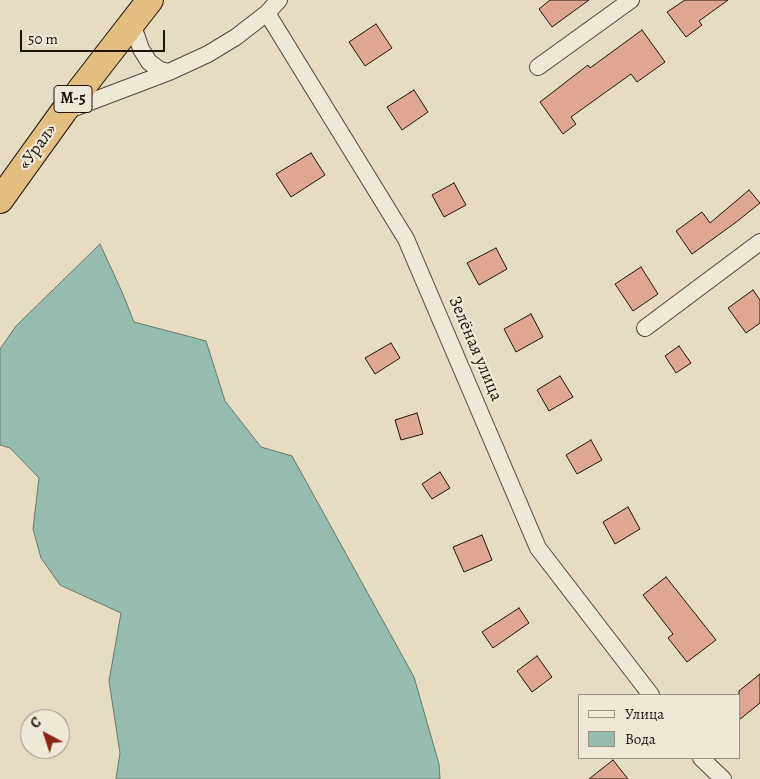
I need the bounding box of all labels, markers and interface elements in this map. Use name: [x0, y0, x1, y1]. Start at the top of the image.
scale bar: [22, 20, 168, 52]
text: 50 m: [28, 29, 58, 49]
road number: М-5: [54, 86, 92, 112]
street label: «Урал»: [14, 120, 62, 174]
street label: Зелёная улица: [443, 293, 507, 405]
legend: [578, 694, 740, 759]
text: Улица: [625, 704, 664, 724]
north arrow: [20, 709, 70, 759]
text: С: [26, 713, 45, 733]
text: Вода: [625, 729, 656, 749]

